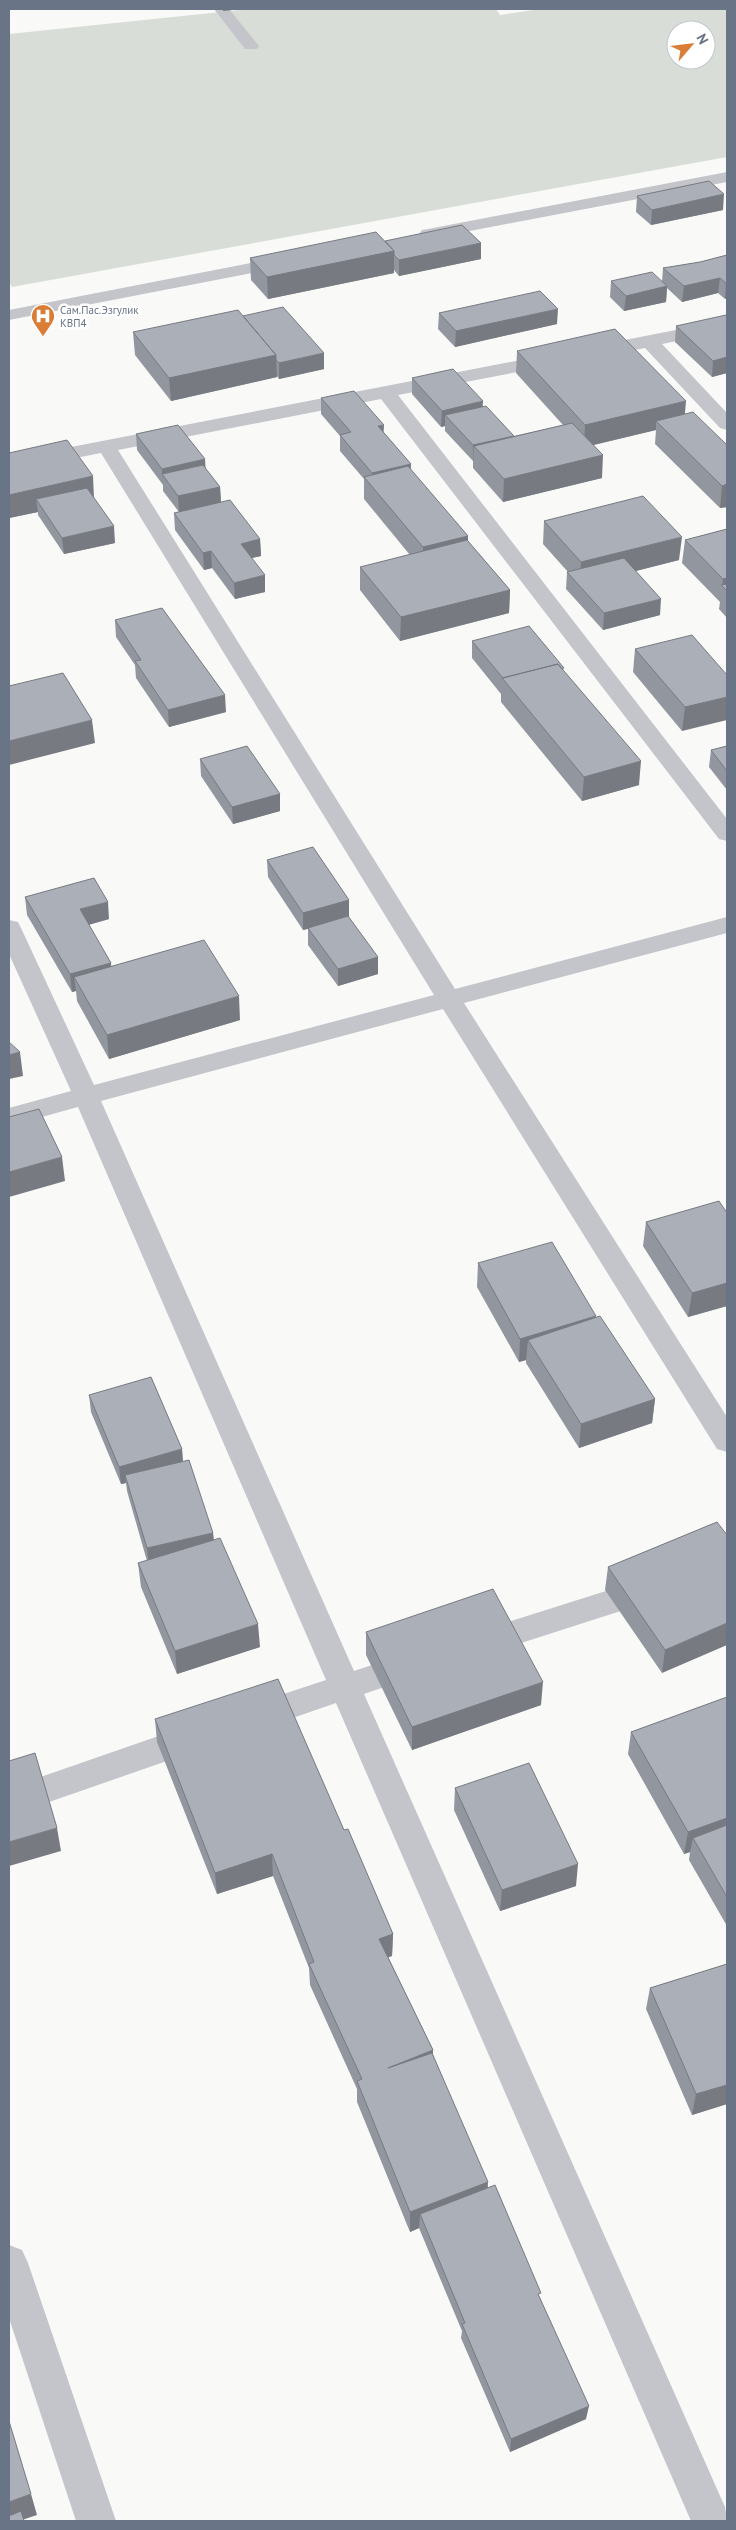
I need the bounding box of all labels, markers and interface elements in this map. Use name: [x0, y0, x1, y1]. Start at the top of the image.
north arrow: [666, 20, 716, 70]
text: N: [692, 31, 713, 47]
hospital icon: Сам.Пас.Эзгулик КВП4: [30, 303, 56, 337]
place label: Сам.Пас.Эзгулик КВП4: [60, 303, 139, 330]

